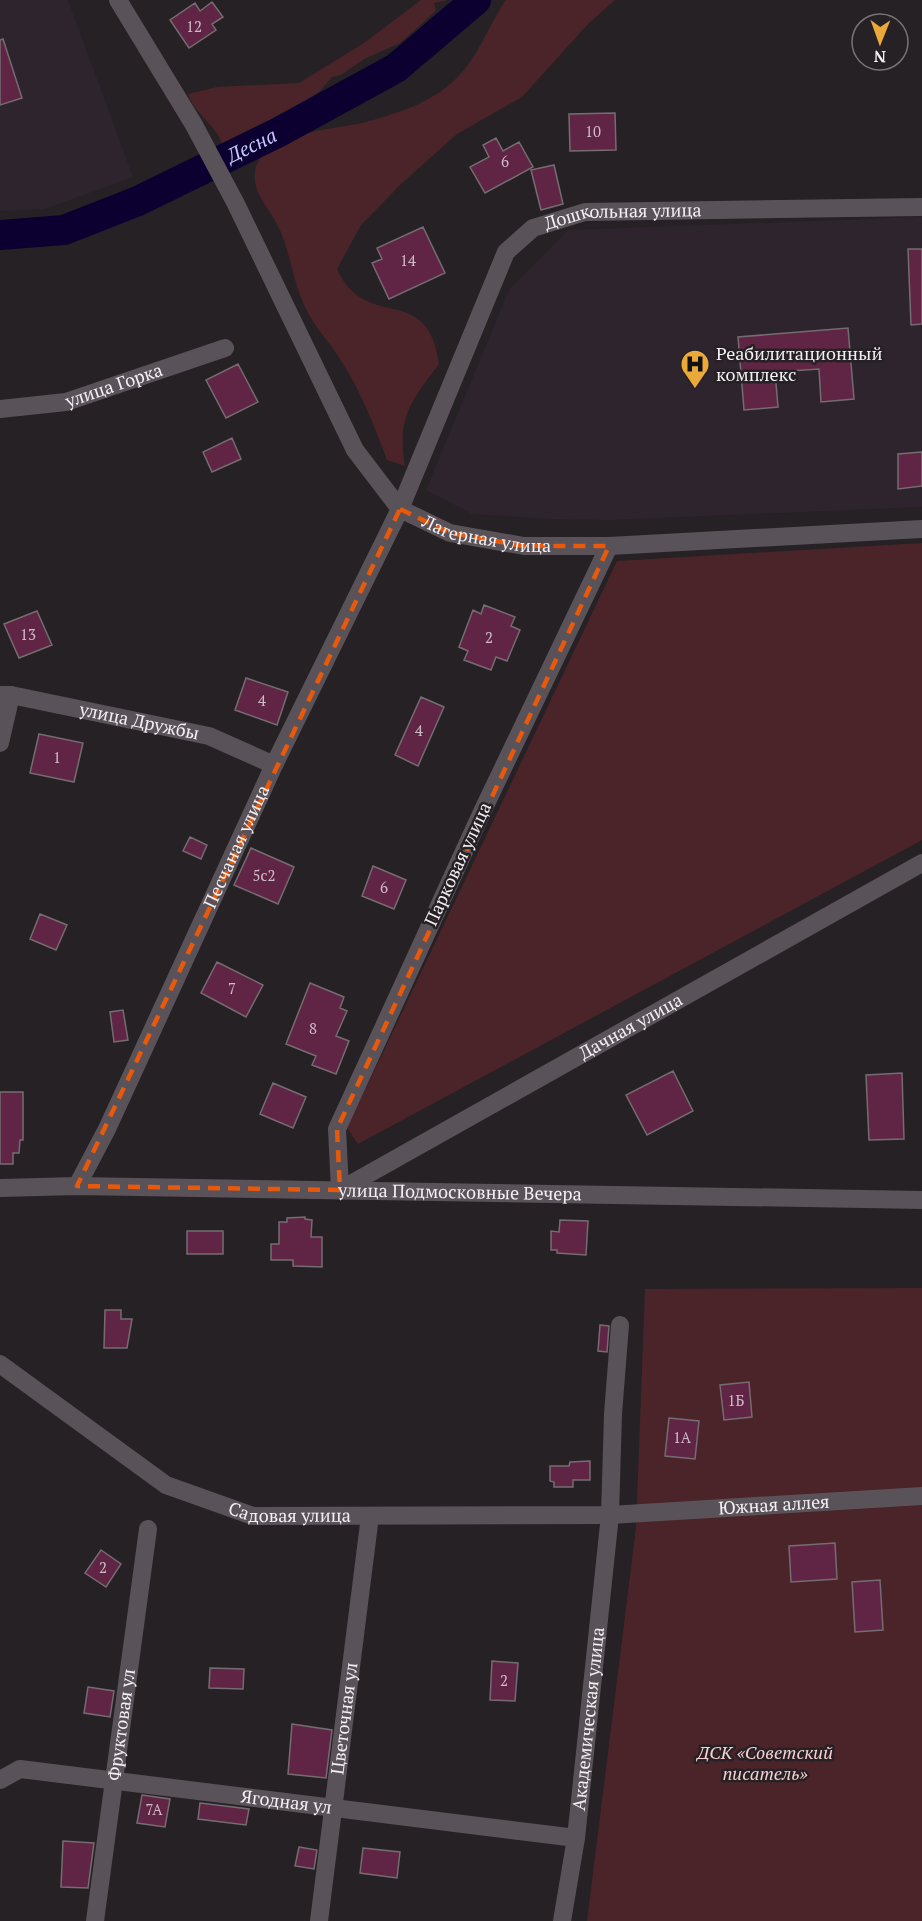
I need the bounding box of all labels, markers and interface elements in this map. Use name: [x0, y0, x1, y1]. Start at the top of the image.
north arrow: [850, 12, 910, 72]
house number: 12: [186, 16, 202, 36]
text: N: [873, 46, 886, 68]
water label: Десна: [220, 121, 281, 170]
house number: 10: [585, 121, 601, 141]
house number: 6: [501, 151, 509, 171]
street label: Дошкольная улица: [541, 197, 702, 235]
house number: 14: [400, 250, 416, 270]
place label: Реабилитационный комплекс: [716, 341, 882, 386]
hospital icon: Реабилитационный комплекс: [679, 348, 711, 390]
street label: улица Горка: [61, 357, 165, 413]
street label: Лагерная улица: [418, 508, 551, 557]
house number: 13: [20, 624, 36, 644]
house number: 2: [485, 627, 493, 647]
house number: 4: [258, 690, 266, 710]
street label: улица Дружбы: [77, 696, 201, 745]
house number: 4: [415, 720, 423, 740]
house number: 1: [53, 747, 61, 767]
street label: Песчаная улица: [197, 781, 274, 912]
street label: Парковая улица: [418, 798, 496, 929]
house number: 5с2: [253, 865, 275, 885]
house number: 6: [380, 877, 388, 897]
house number: 7: [228, 978, 236, 998]
street label: Дачная улица: [574, 987, 686, 1064]
house number: 8: [309, 1018, 317, 1038]
street label: улица Подмосковные Вечера: [337, 1177, 582, 1205]
house number: 1Б: [728, 1390, 745, 1410]
house number: 1А: [673, 1427, 692, 1447]
street label: Южная аллея: [718, 1489, 830, 1519]
street label: Садовая улица: [225, 1495, 351, 1527]
house number: 2: [99, 1557, 107, 1577]
street label: Академическая улица: [566, 1626, 609, 1812]
street label: Цветочная ул: [325, 1661, 362, 1776]
street label: Фруктовая ул: [101, 1667, 140, 1782]
house number: 2: [500, 1670, 508, 1690]
park label: ДСК «Советский писатель»: [695, 1740, 833, 1785]
street label: Ягодная ул: [239, 1783, 333, 1819]
house number: 7А: [145, 1799, 163, 1819]

